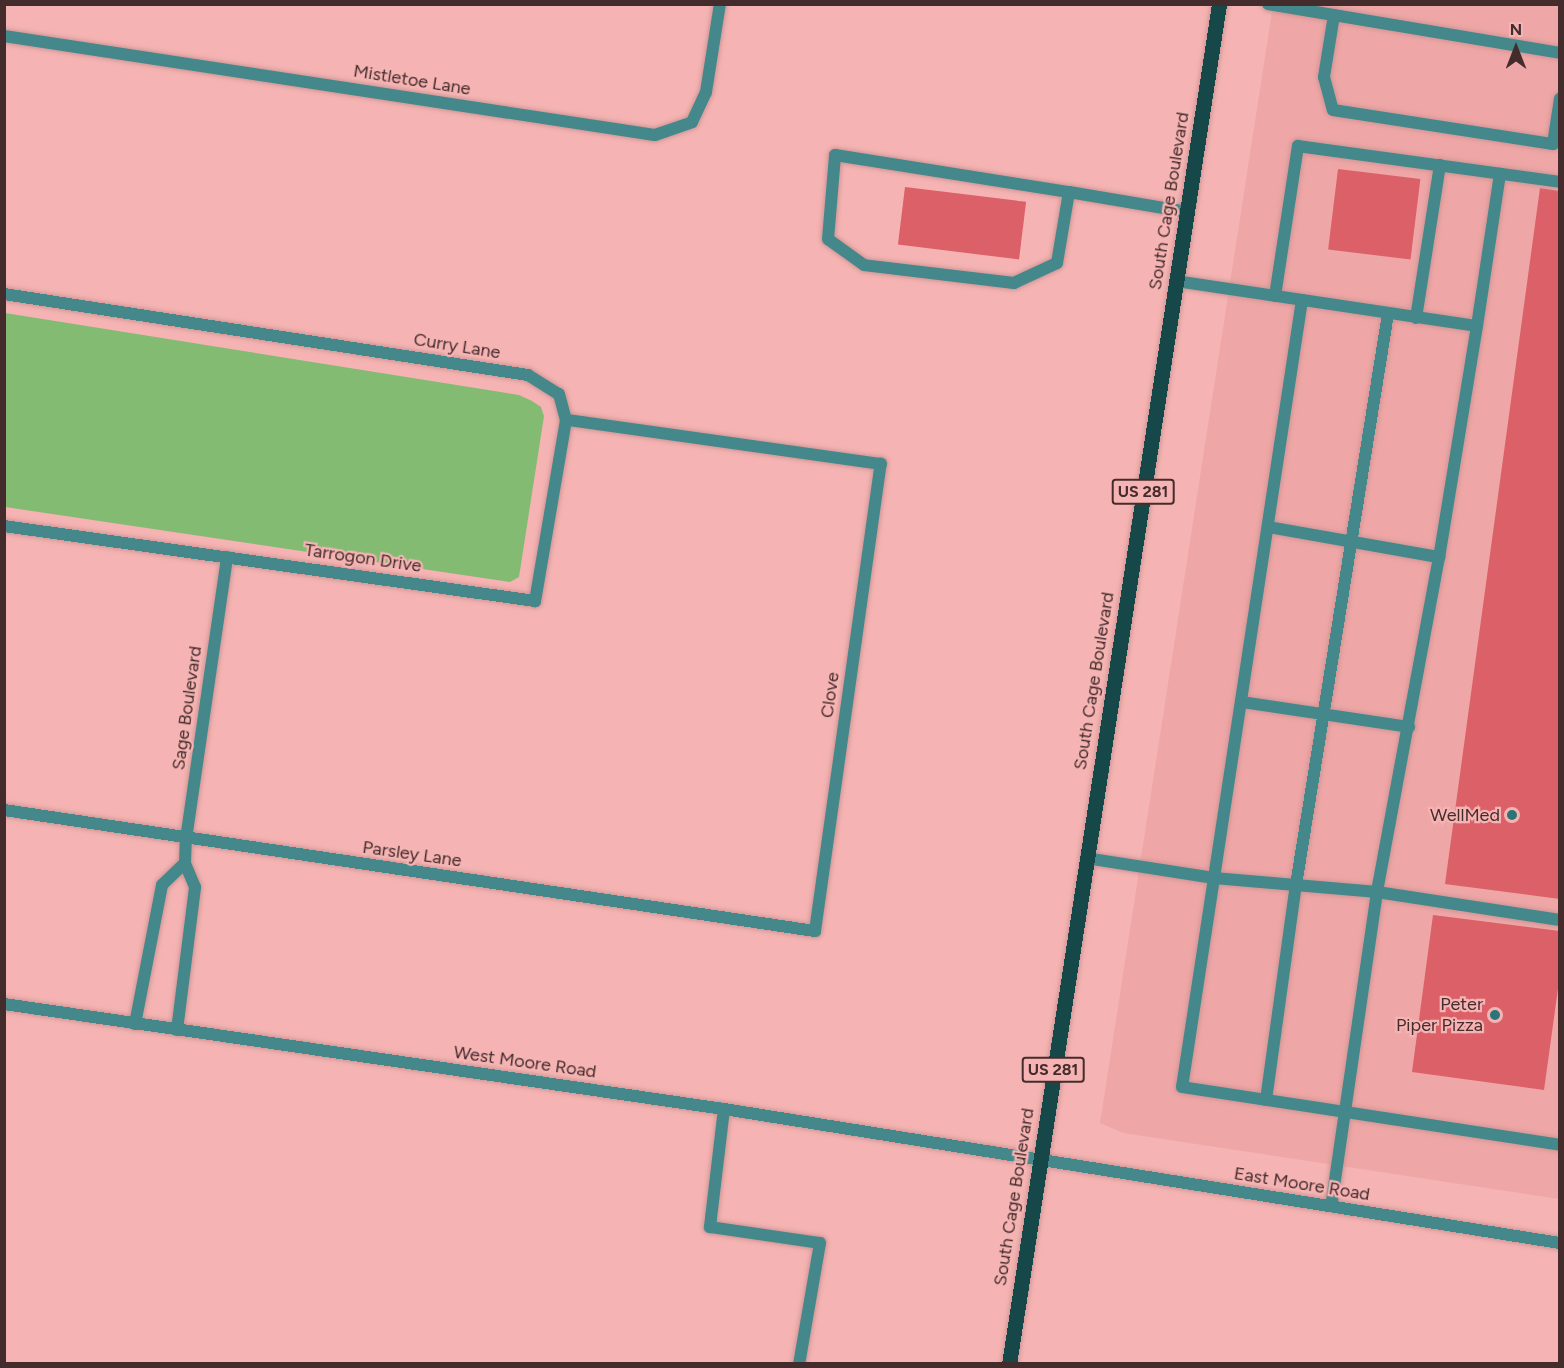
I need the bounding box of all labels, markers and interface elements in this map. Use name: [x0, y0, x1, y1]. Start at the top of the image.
north arrow: [1486, 18, 1546, 78]
text: N: [1510, 20, 1522, 39]
street label: Mistletoe Lane: [352, 60, 472, 100]
street label: South Cage Boulevard: [1144, 111, 1194, 291]
street label: Curry Lane: [412, 328, 502, 364]
road number: US 281: [1112, 479, 1174, 505]
street label: Tarrogon Drive: [303, 539, 423, 577]
street label: South Cage Boulevard: [1069, 591, 1119, 771]
street label: Sage Boulevard: [168, 645, 206, 771]
street label: Clove: [816, 671, 844, 719]
place label: WellMed: [1430, 804, 1500, 826]
marker: WellMed: [1505, 808, 1519, 822]
street label: Parsley Lane: [361, 836, 463, 872]
place label: Peter Piper Pizza: [1396, 994, 1483, 1036]
marker: Peter Piper Pizza: [1488, 1008, 1502, 1022]
street label: West Moore Road: [452, 1041, 598, 1083]
road number: US 281: [1022, 1057, 1084, 1083]
street label: South Cage Boulevard: [989, 1107, 1039, 1287]
street label: East Moore Road: [1232, 1163, 1372, 1205]

